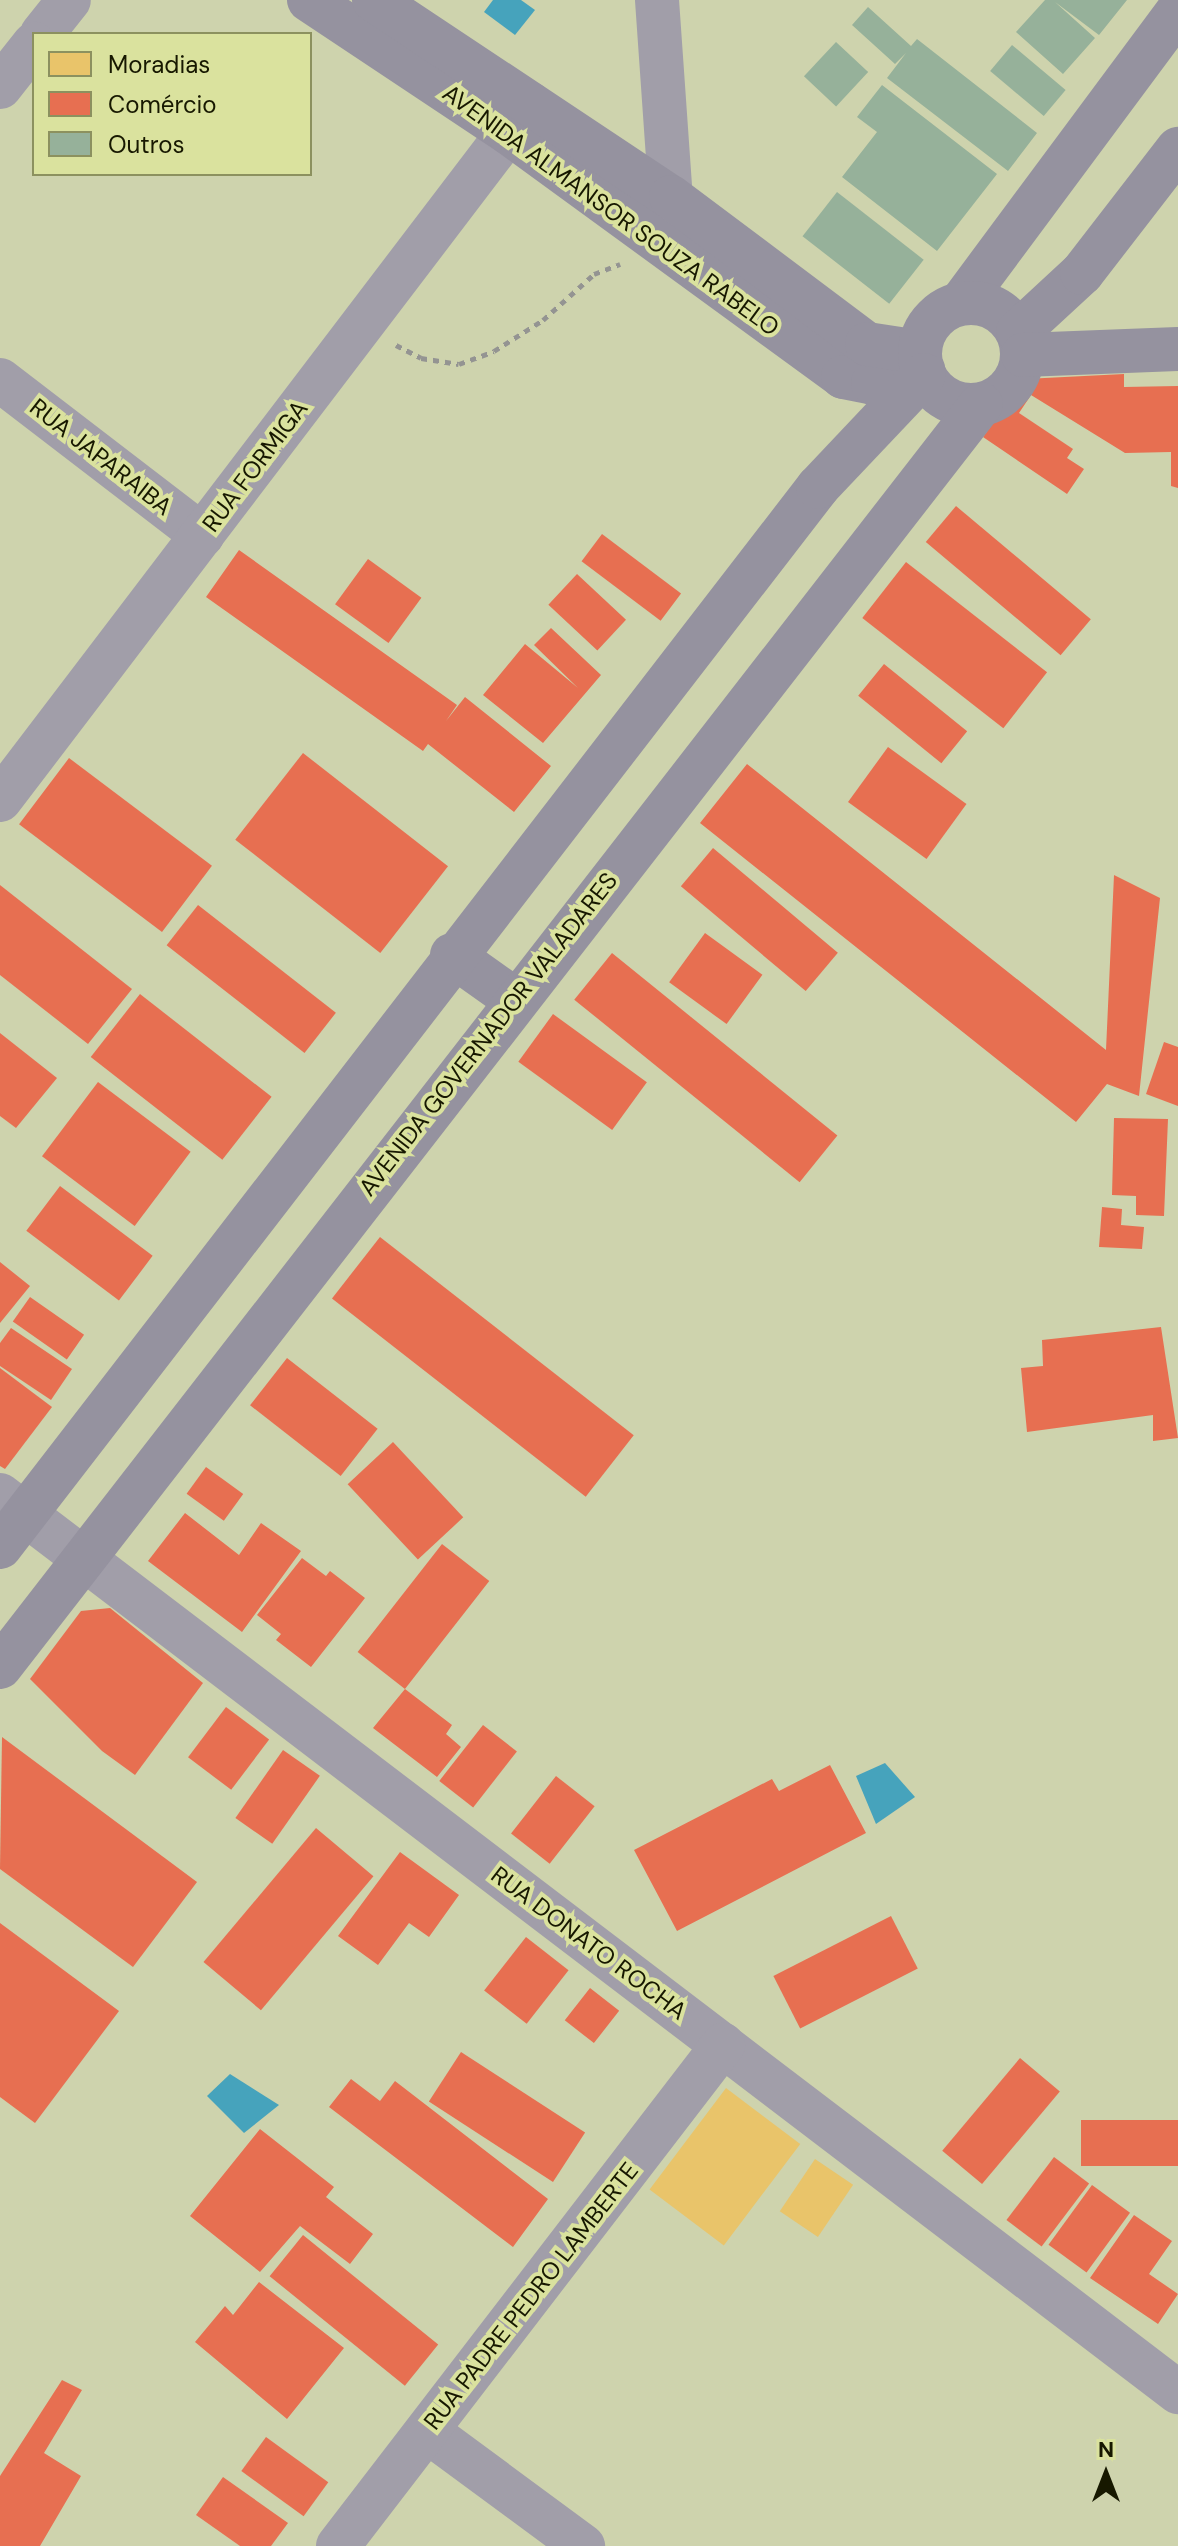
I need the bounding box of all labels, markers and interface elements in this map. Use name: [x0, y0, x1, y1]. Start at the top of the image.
legend: [32, 32, 312, 176]
text: Moradias: [108, 49, 210, 80]
street label: AVENIDA ALMANSOR SOUZA RABELO: [437, 78, 785, 342]
text: Comércio: [108, 89, 217, 120]
text: Outros: [108, 129, 184, 160]
street label: RUA JAPARAIBA: [24, 393, 178, 521]
street label: RUA FORMIGA: [196, 395, 314, 537]
street label: AVENIDA GOVERNADOR VALADARES: [353, 867, 623, 1201]
street label: RUA DONATO ROCHA: [486, 1860, 692, 2026]
street label: RUA PADRE PEDRO LAMBERTE: [418, 2157, 644, 2435]
north arrow: [1066, 2434, 1146, 2514]
text: N: [1098, 2435, 1114, 2464]

